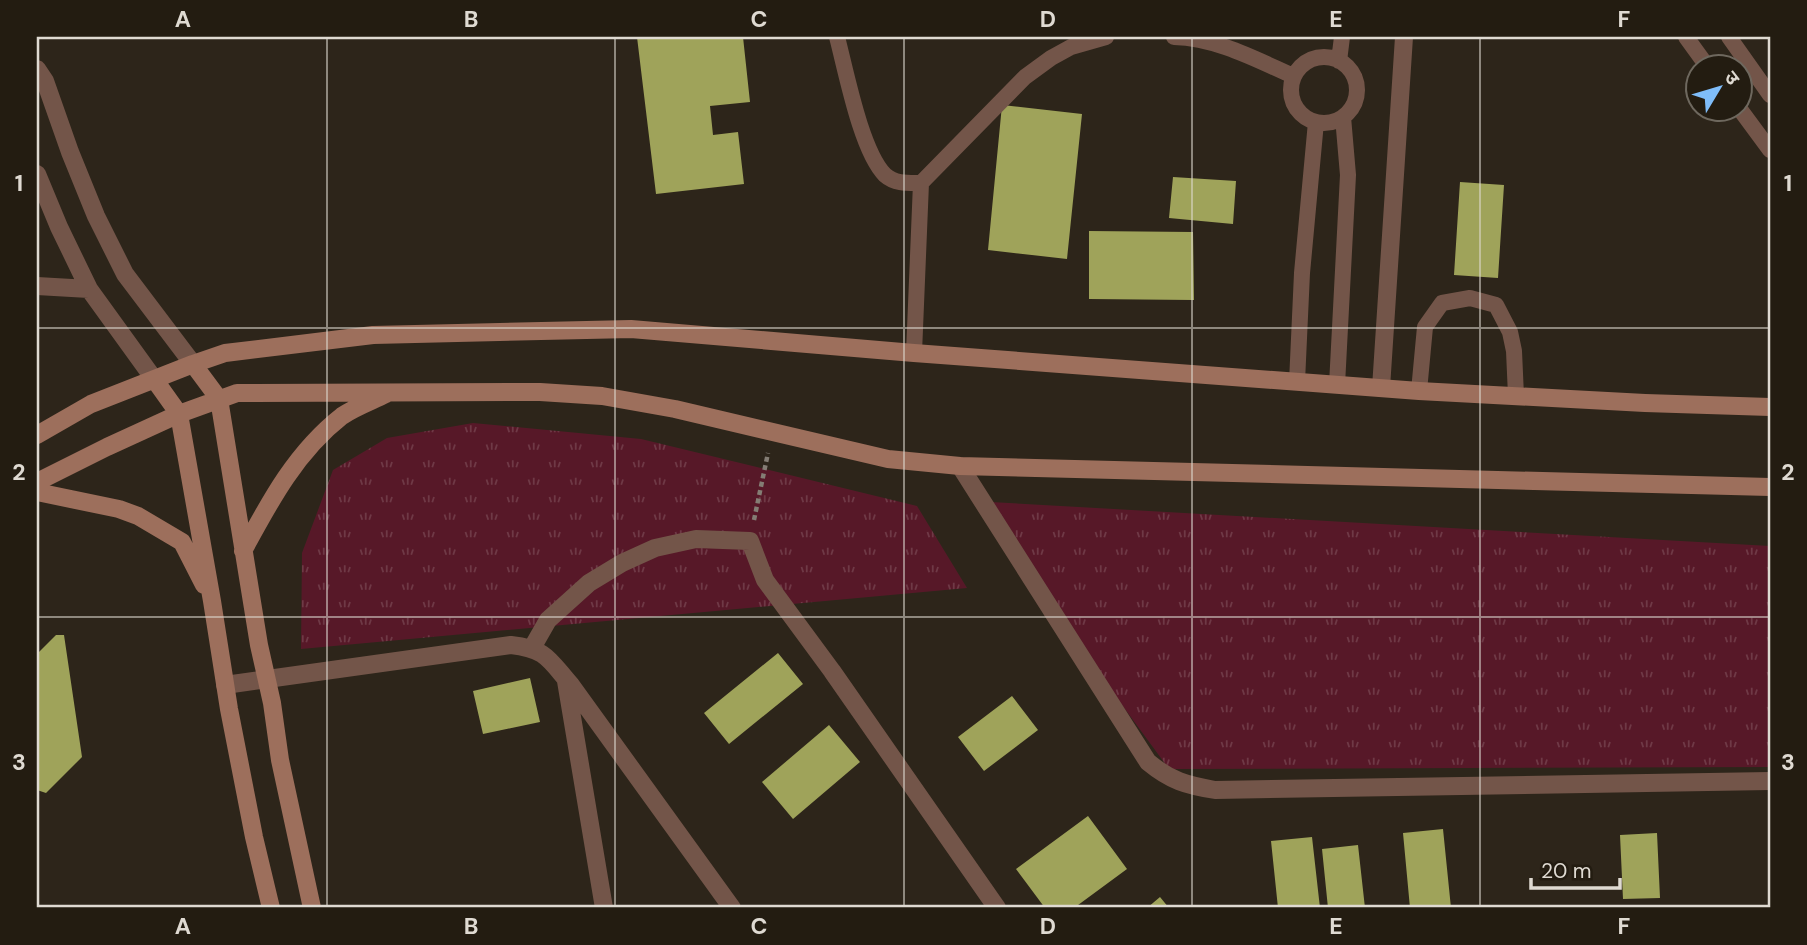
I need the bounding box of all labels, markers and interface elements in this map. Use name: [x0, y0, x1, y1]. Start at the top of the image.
text: A: [175, 4, 191, 34]
text: B: [464, 4, 478, 34]
text: C: [751, 4, 767, 34]
text: D: [1040, 4, 1056, 34]
text: E: [1329, 4, 1343, 34]
text: F: [1618, 4, 1631, 34]
north arrow: [1685, 52, 1755, 122]
text: उ: [1719, 66, 1746, 91]
text: 1: [15, 168, 23, 198]
text: 1: [1784, 168, 1792, 198]
text: 2: [12, 457, 26, 487]
text: 2: [1781, 457, 1795, 487]
text: 3: [12, 747, 26, 777]
text: 3: [1781, 747, 1795, 777]
scale bar: [1531, 847, 1620, 891]
text: 20 m: [1541, 857, 1592, 885]
text: A: [175, 911, 191, 941]
text: B: [464, 911, 478, 941]
text: C: [751, 911, 767, 941]
text: D: [1040, 911, 1056, 941]
text: E: [1329, 911, 1343, 941]
text: F: [1618, 911, 1631, 941]

